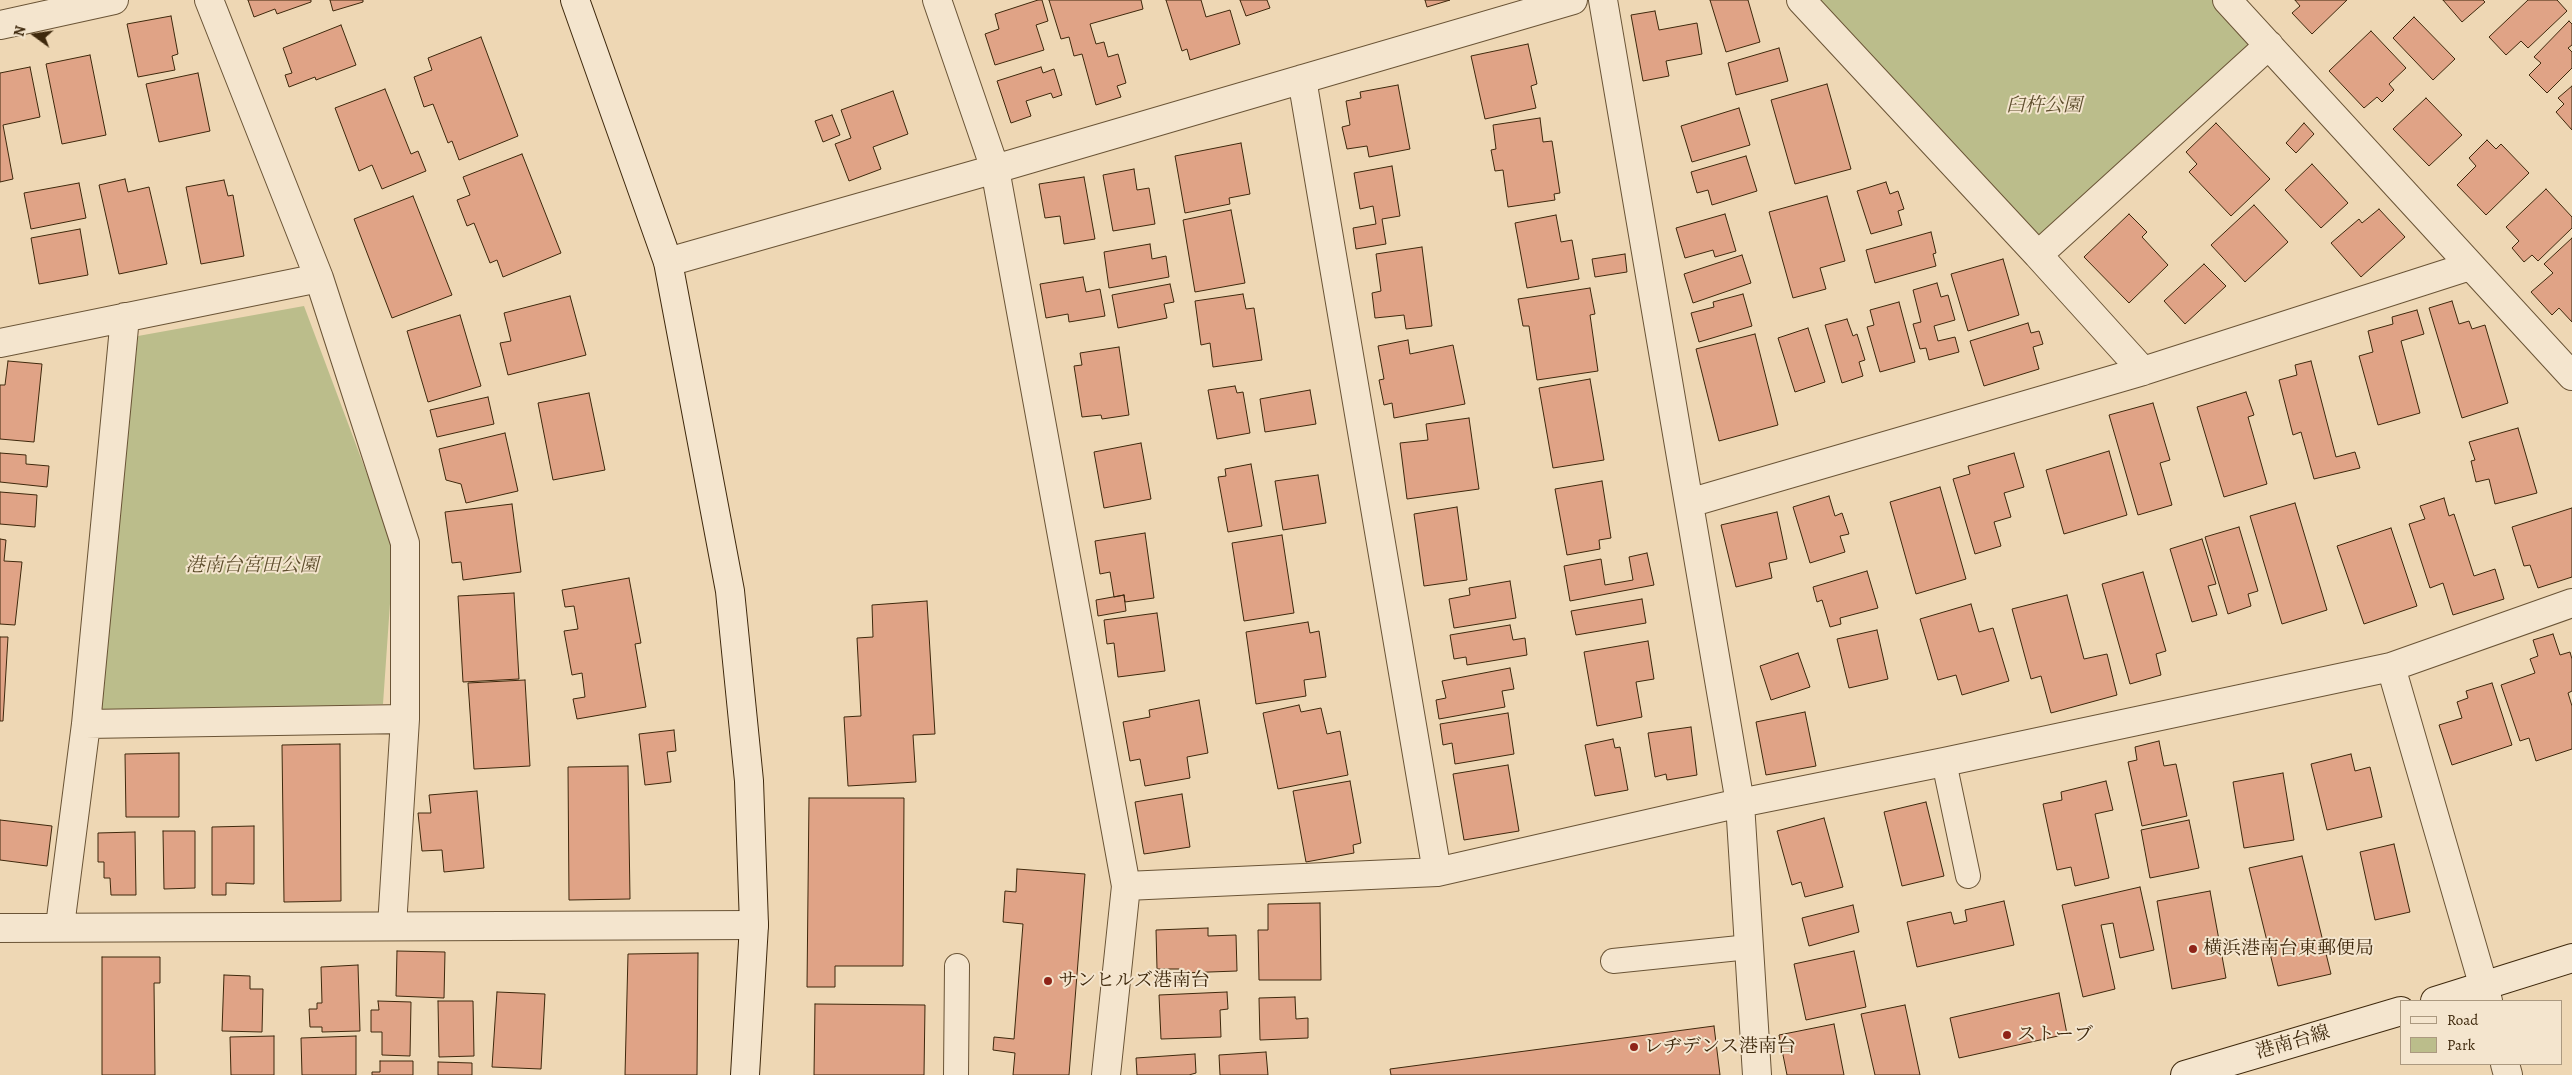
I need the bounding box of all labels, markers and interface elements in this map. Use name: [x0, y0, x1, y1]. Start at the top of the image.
north arrow: [10, 10, 60, 60]
text: N: [10, 24, 30, 39]
park label: 臼杵公園: [2006, 95, 2082, 117]
park label: 港南台宮田公園: [186, 555, 318, 577]
place label: 横浜港南台東郵便局: [2203, 938, 2374, 960]
marker: 横浜港南台東郵便局: [2187, 943, 2199, 955]
place label: サンヒルズ港南台: [1058, 970, 1210, 992]
marker: サンヒルズ港南台: [1042, 975, 1054, 987]
legend: [2400, 1000, 2562, 1065]
text: Road: [2447, 1010, 2478, 1030]
street label: 港南台線: [2253, 1022, 2333, 1064]
place label: ストーブ: [2017, 1024, 2093, 1046]
marker: ストーブ: [2001, 1029, 2013, 1041]
text: Park: [2447, 1035, 2475, 1055]
place label: レヂデンス港南台: [1644, 1036, 1796, 1058]
marker: レヂデンス港南台: [1628, 1041, 1640, 1053]

